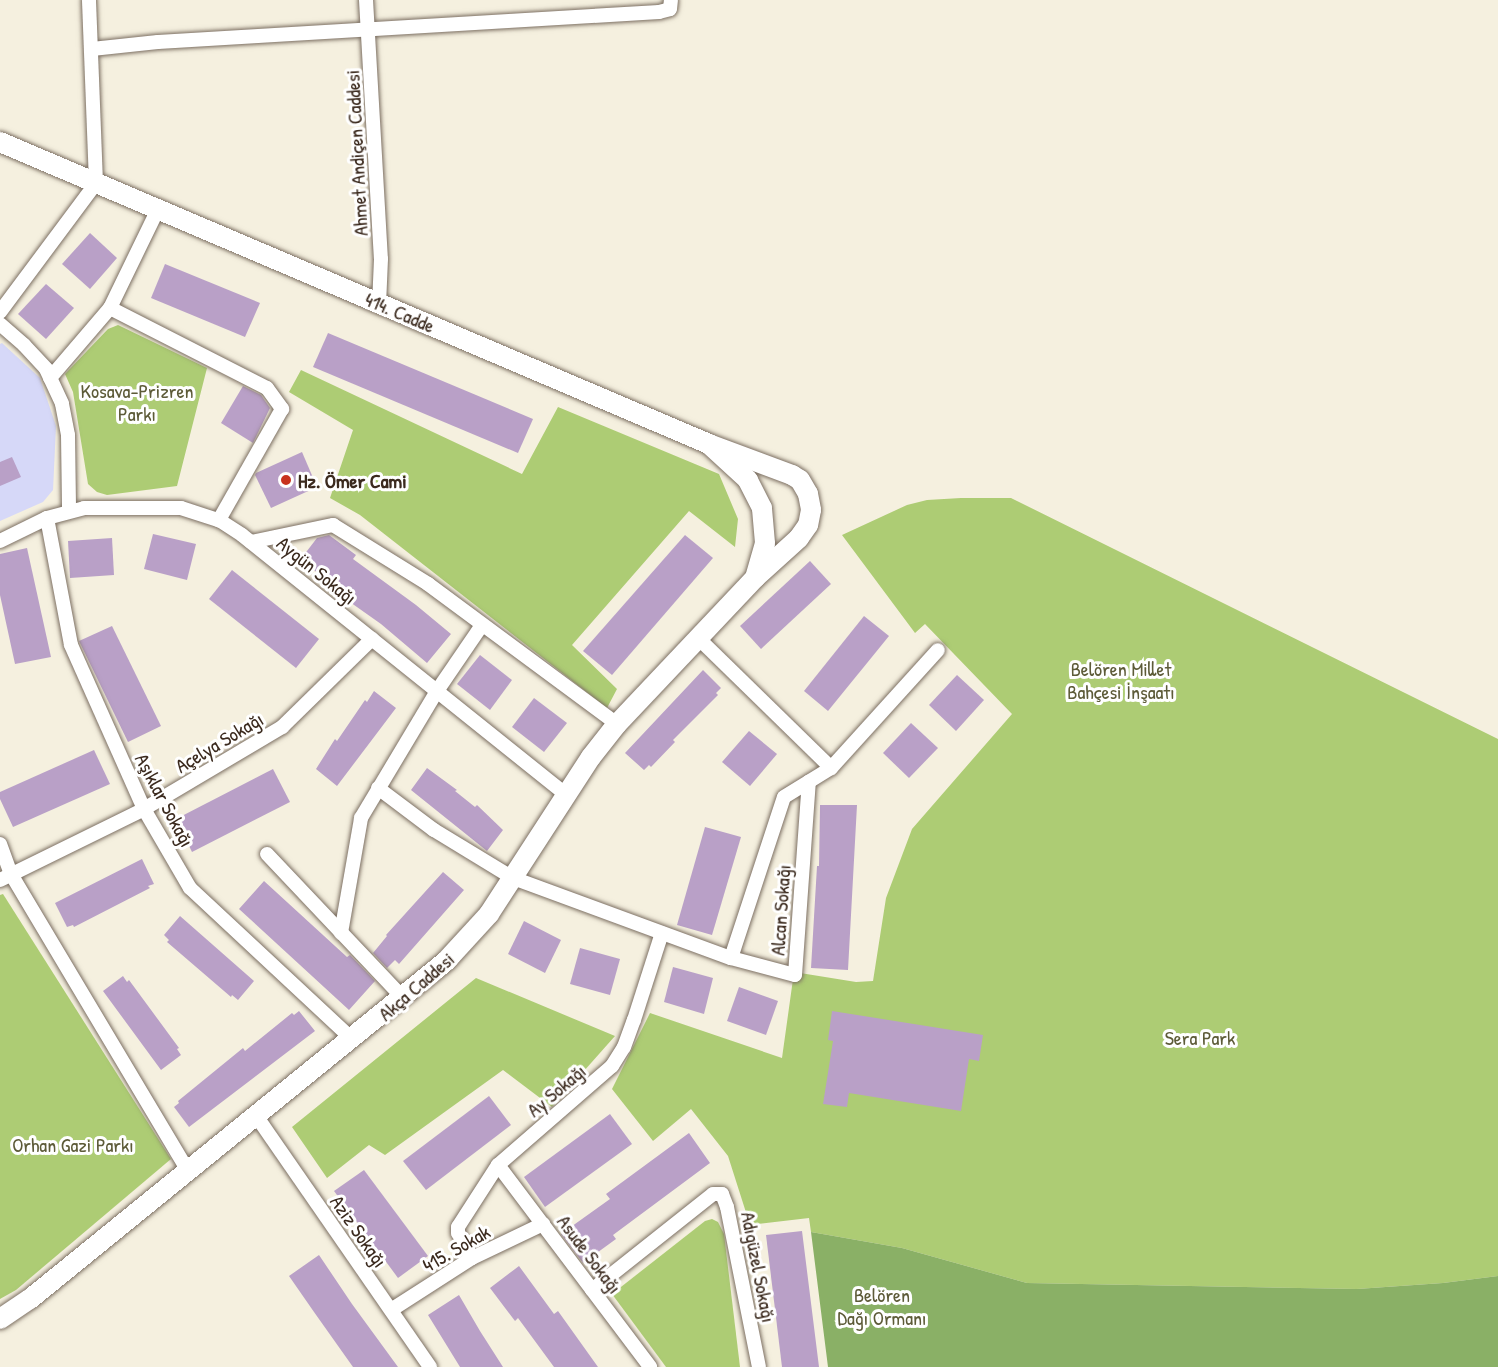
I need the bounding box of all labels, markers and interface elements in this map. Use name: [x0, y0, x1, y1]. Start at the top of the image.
street label: Ahmet Andiçen Caddesi: [340, 69, 372, 237]
street label: 414. Cadde: [361, 287, 439, 337]
park label: Kosava-Prizren Parkı: [80, 378, 194, 425]
place label: Hz. Ömer Cami: [298, 468, 407, 492]
marker: Hz. Ömer Cami: [279, 473, 293, 487]
street label: Aygün Sokağı: [272, 531, 362, 609]
park label: Belören Millet Bahçesi İnşaatı: [1067, 656, 1175, 703]
street label: Açelya Sokağı: [171, 706, 267, 778]
street label: Aşıklar Sokağı: [130, 749, 200, 851]
street label: Alcan Sokağı: [765, 864, 795, 956]
street label: Akça Caddesi: [373, 947, 459, 1025]
park label: Sera Park: [1165, 1025, 1235, 1049]
street label: Ay Sokağı: [522, 1058, 590, 1122]
park label: Orhan Gazi Parkı: [12, 1132, 134, 1156]
street label: Aziz Sokağı: [325, 1190, 393, 1272]
street label: Asude Sokağı: [553, 1210, 627, 1298]
street label: Adıgüzel Sokağı: [737, 1210, 781, 1324]
street label: 415. Sokak: [418, 1219, 494, 1277]
park label: Belören Dağı Ormanı: [837, 1283, 927, 1330]

